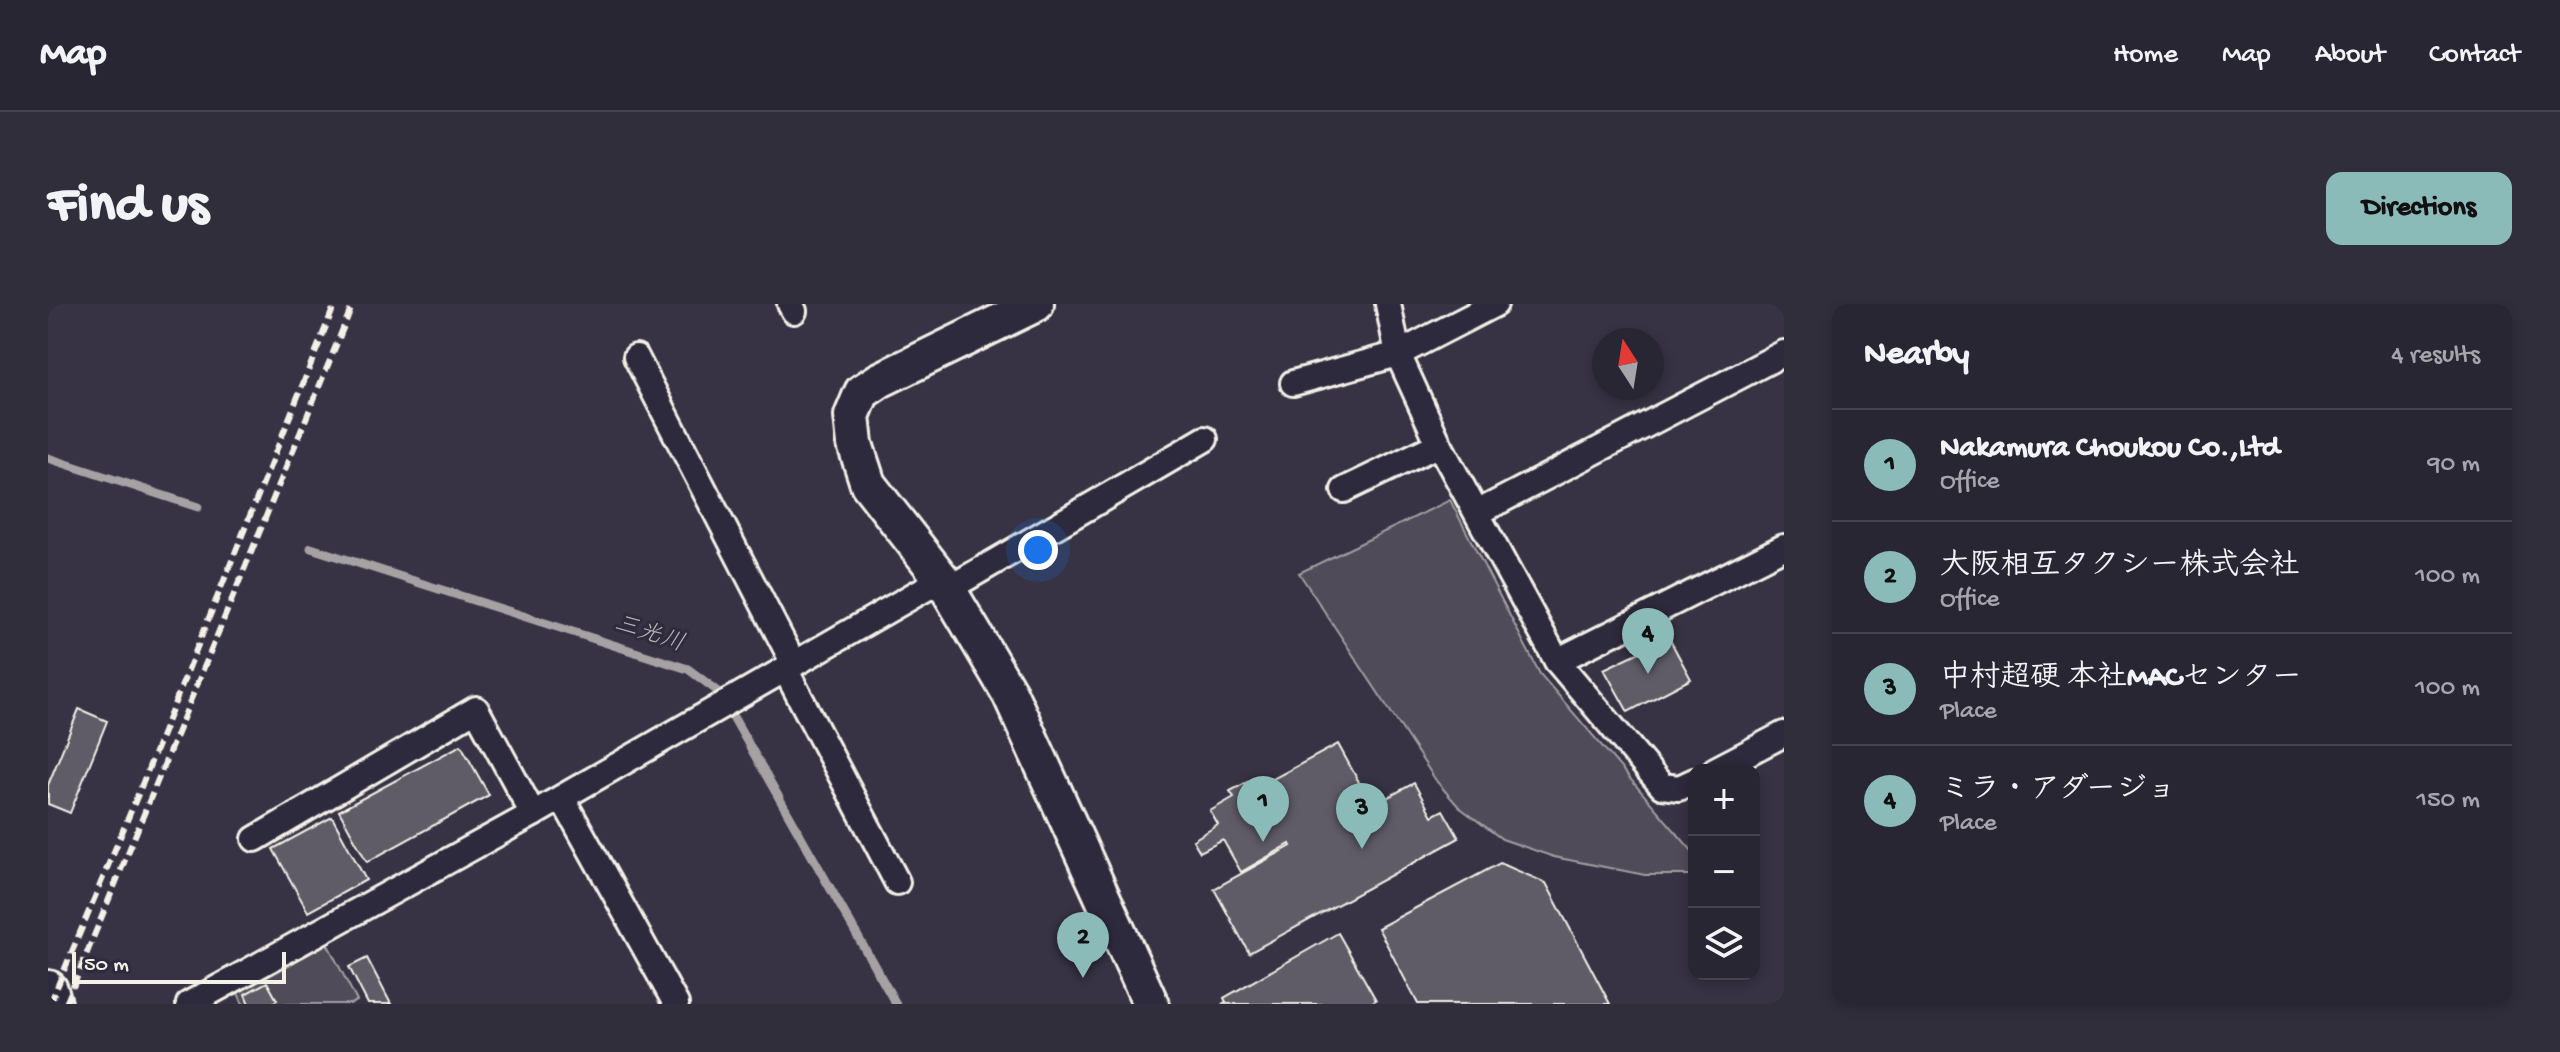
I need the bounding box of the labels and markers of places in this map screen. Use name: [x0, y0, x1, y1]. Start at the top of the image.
pin: 4: [1622, 608, 1674, 674]
pin: 1: [1237, 776, 1289, 842]
pin: 3: [1336, 783, 1388, 849]
pin: 2: [1057, 912, 1109, 978]

